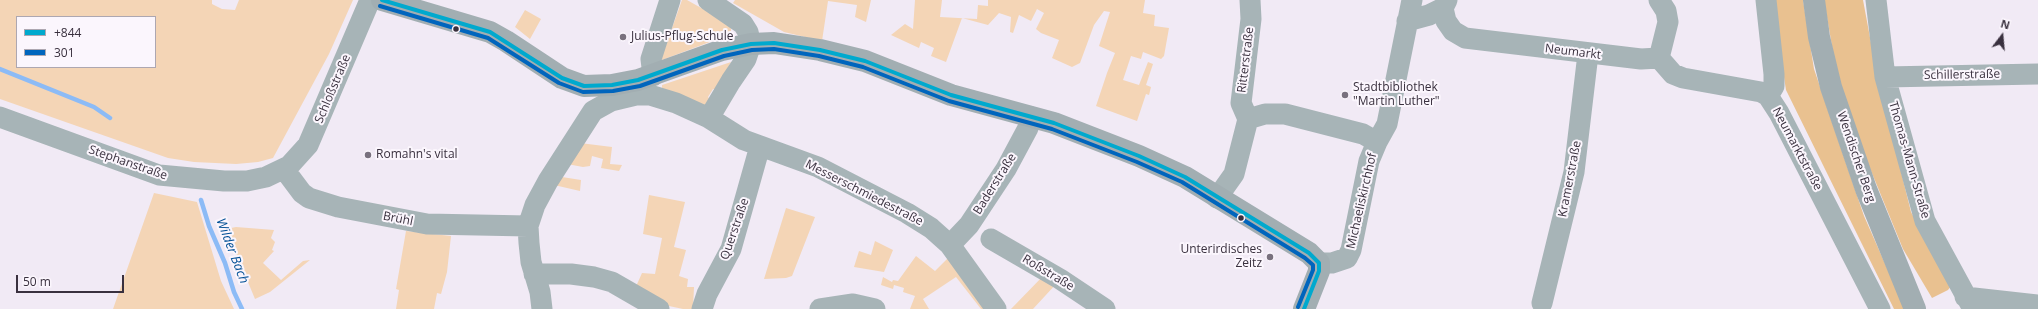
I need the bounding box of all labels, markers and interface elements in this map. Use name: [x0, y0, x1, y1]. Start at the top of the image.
legend: [16, 16, 156, 68]
north arrow: [1982, 16, 2022, 56]
text: N: [1999, 16, 2012, 32]
text: +844: [54, 24, 81, 41]
unlabelled marker: [451, 24, 461, 34]
street label: Ritterstraße: [1235, 26, 1257, 94]
place label: Julius-Pflug-Schule: [631, 30, 733, 44]
marker: Julius-Pflug-Schule: [618, 32, 628, 42]
street label: Neumarkt: [1544, 41, 1602, 63]
text: 301: [54, 44, 75, 61]
street label: Schloßstraße: [312, 53, 354, 125]
street label: Schillerstraße: [1924, 67, 2000, 83]
place label: Stadtbibliothek "Martin Luther": [1353, 81, 1440, 109]
marker: Stadtbibliothek "Martin Luther": [1340, 90, 1350, 100]
street label: Thomas-Mann-Straße: [1885, 100, 1933, 220]
street label: Neumarktstraße: [1769, 105, 1825, 193]
street label: Wendischer Berg: [1834, 110, 1878, 204]
street label: Kramerstraße: [1556, 140, 1584, 218]
street label: Stephanstraße: [87, 143, 169, 183]
place label: Romahn's vital: [376, 148, 458, 162]
marker: Romahn's vital: [363, 150, 373, 160]
street label: Baderstraße: [971, 151, 1019, 217]
street label: Michaeliskirchhof: [1344, 152, 1380, 250]
street label: Messerschmiedestraße: [803, 157, 925, 229]
street label: Querstraße: [718, 196, 752, 262]
street label: Brühl: [382, 209, 414, 229]
unlabelled marker: [1236, 213, 1246, 223]
water label: Wilder Bach: [212, 216, 252, 286]
place label: Unterirdisches Zeitz: [1180, 243, 1262, 271]
street label: Roßstraße: [1019, 252, 1077, 294]
marker: Unterirdisches Zeitz: [1265, 252, 1275, 262]
scale bar: [18, 267, 126, 293]
text: 50 m: [23, 273, 51, 290]

